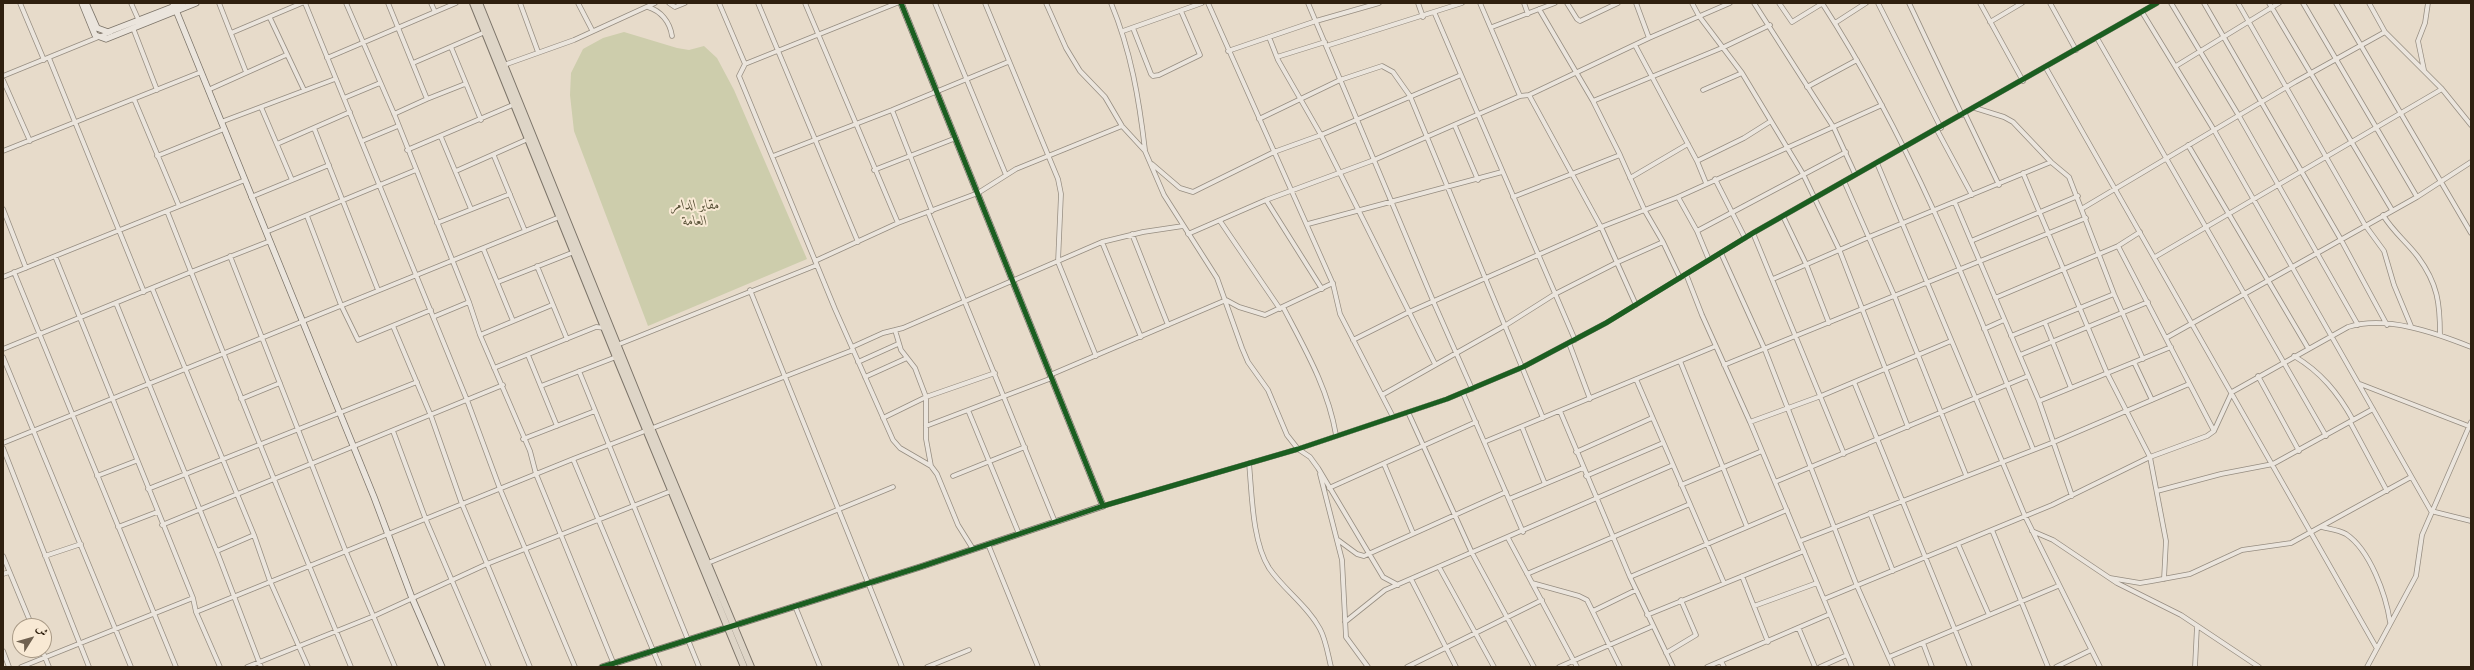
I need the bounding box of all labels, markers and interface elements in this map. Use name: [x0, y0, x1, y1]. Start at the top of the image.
park label: مقابر الدامر العامة: [670, 198, 720, 230]
north arrow: [12, 618, 52, 658]
text: ش: [32, 622, 50, 640]

